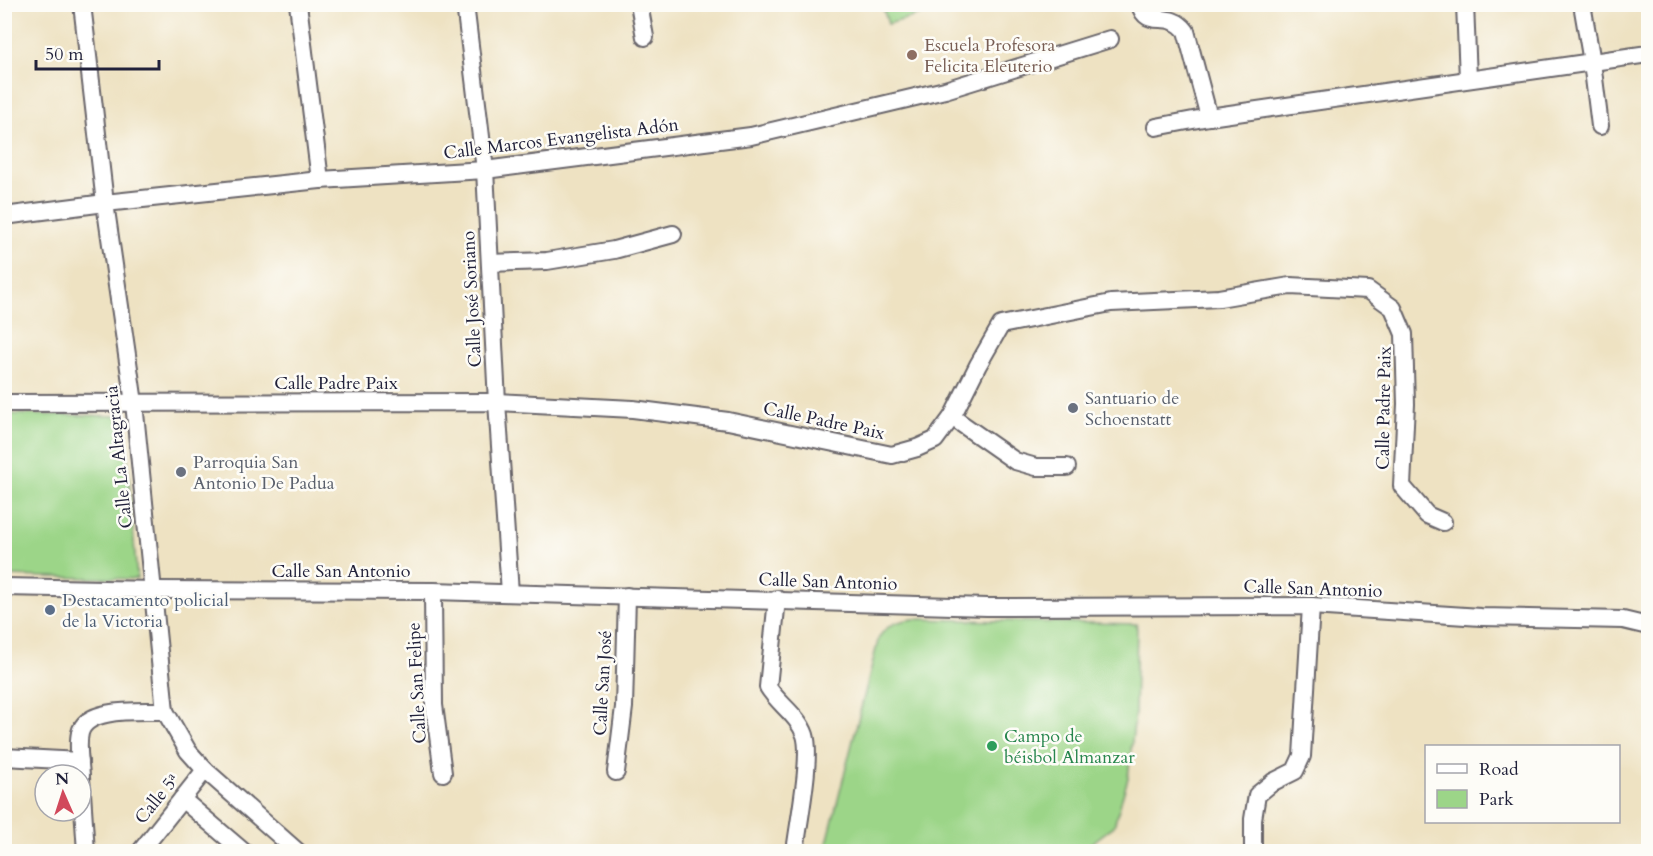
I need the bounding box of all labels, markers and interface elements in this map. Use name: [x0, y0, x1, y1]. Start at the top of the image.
scale bar: [36, 33, 159, 71]
place label: Escuela Profesora Felicita Eleuterio: [924, 33, 1055, 79]
text: 50 m: [45, 42, 84, 67]
marker: Escuela Profesora Felicita Eleuterio: [905, 48, 919, 62]
street label: Calle Marcos Evangelista Adón: [442, 112, 681, 166]
street label: Calle José Soriano: [456, 230, 488, 368]
street label: Calle Padre Paix: [1370, 346, 1398, 470]
street label: Calle Padre Paix: [274, 371, 398, 396]
street label: Calle La Altagracia: [99, 384, 139, 530]
place label: Santuario de Schoenstatt: [1085, 386, 1179, 432]
street label: Calle Padre Paix: [761, 396, 887, 446]
marker: Santuario de Schoenstatt: [1066, 401, 1080, 415]
place label: Parroquia San Antonio De Padua: [193, 450, 335, 496]
marker: Parroquia San Antonio De Padua: [174, 465, 188, 479]
street label: Calle San Antonio: [271, 559, 411, 584]
street label: Calle San Antonio: [758, 567, 898, 597]
street label: Calle San Antonio: [1243, 574, 1383, 604]
place label: Destacamento policial de la Victoria: [62, 588, 229, 634]
marker: Destacamento policial de la Victoria: [43, 603, 57, 617]
street label: Calle San Felipe: [401, 622, 433, 744]
street label: Calle San José: [588, 630, 618, 736]
place label: Campo de béisbol Almanzar: [1004, 724, 1135, 770]
marker: Campo de béisbol Almanzar: [985, 739, 999, 753]
legend: [1425, 745, 1620, 823]
text: Road: [1479, 757, 1519, 782]
north arrow: [33, 763, 93, 823]
text: N: [55, 768, 70, 790]
street label: Calle 5ª: [129, 768, 186, 829]
text: Park: [1479, 787, 1514, 812]

